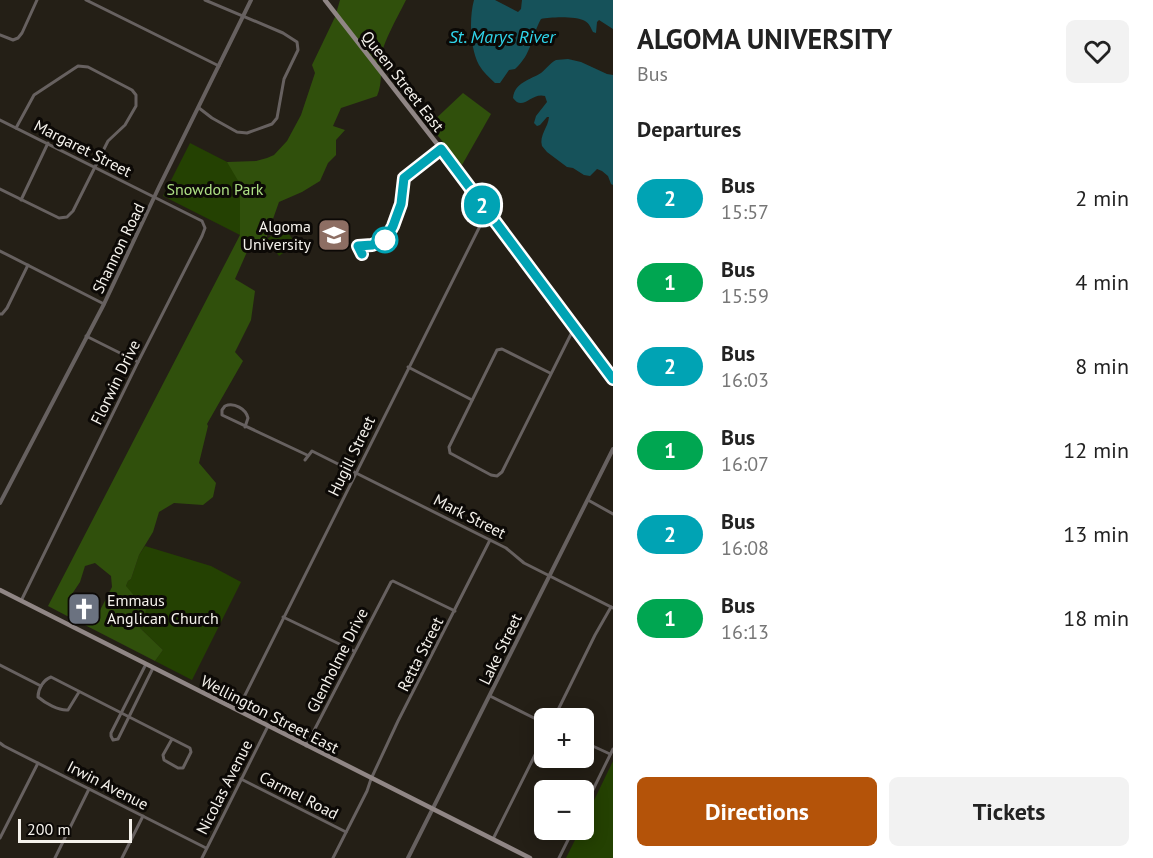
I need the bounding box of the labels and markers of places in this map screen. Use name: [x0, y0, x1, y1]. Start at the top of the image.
place label: Algoma University: [243, 216, 312, 254]
school or university icon: Algoma University: [316, 217, 352, 253]
unlabelled marker: [372, 227, 398, 253]
place label: Emmaus Anglican Church: [107, 590, 219, 628]
church icon: Emmaus Anglican Church: [66, 591, 102, 627]

